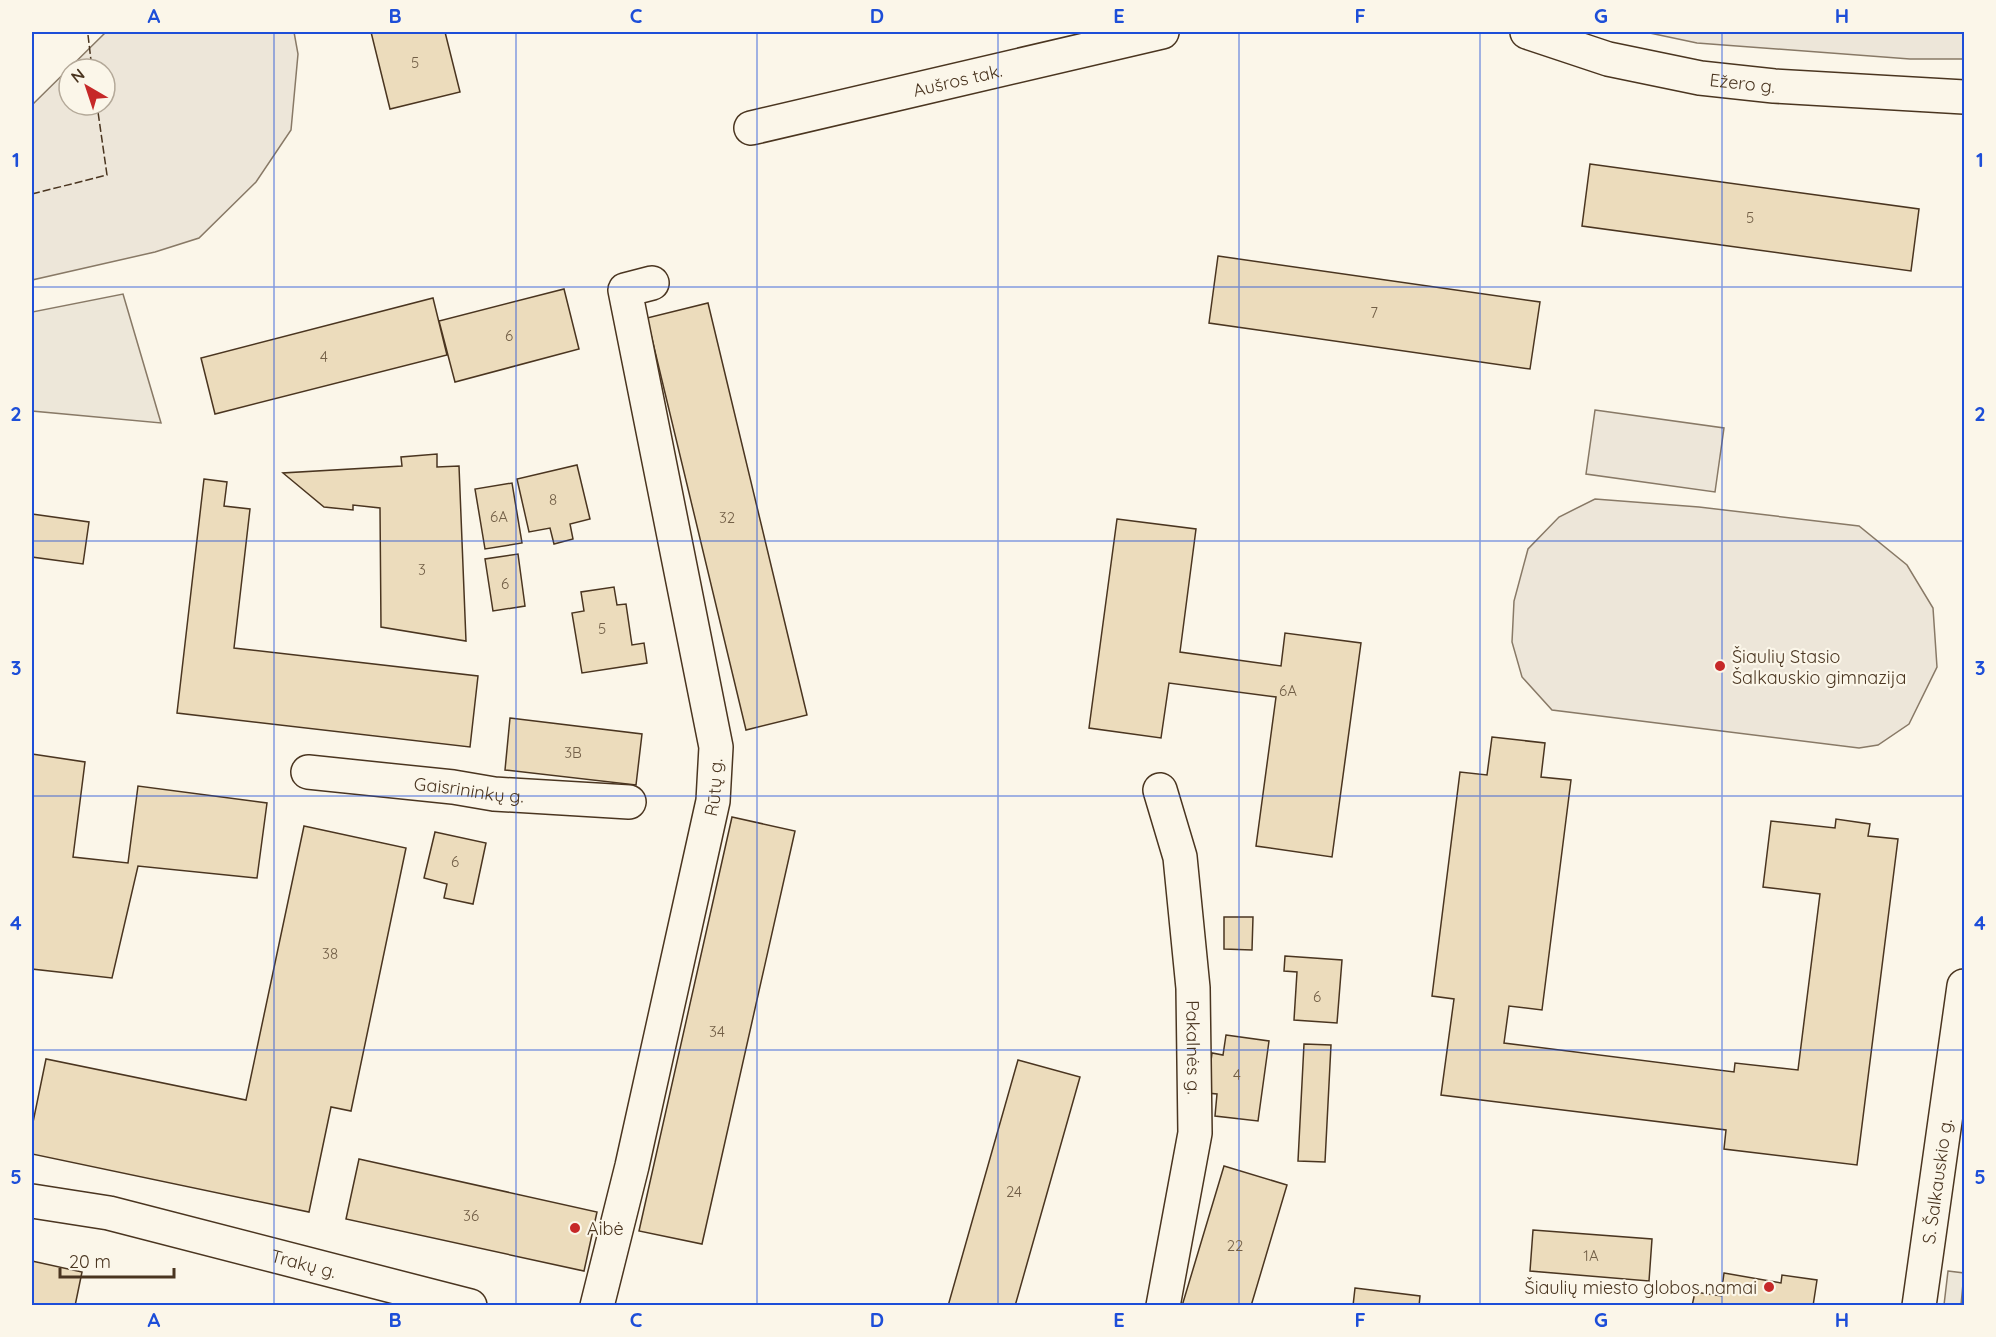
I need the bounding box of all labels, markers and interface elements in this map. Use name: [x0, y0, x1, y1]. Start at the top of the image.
text: A: [148, 3, 161, 28]
text: B: [388, 3, 402, 28]
text: C: [630, 3, 643, 28]
text: D: [870, 3, 884, 28]
text: E: [1113, 3, 1125, 28]
text: F: [1354, 3, 1366, 28]
text: G: [1594, 3, 1608, 28]
text: H: [1835, 3, 1849, 28]
house number: 5: [411, 53, 419, 72]
north arrow: [57, 57, 117, 117]
street label: Aušros tak.: [911, 58, 1004, 101]
text: N: [67, 64, 88, 87]
street label: Ežero g.: [1708, 68, 1776, 98]
text: 1: [12, 147, 20, 172]
text: 1: [1976, 147, 1984, 172]
house number: 5: [1746, 208, 1754, 227]
house number: 7: [1370, 303, 1378, 322]
house number: 6: [505, 326, 513, 345]
house number: 4: [320, 347, 328, 366]
text: 2: [10, 401, 22, 426]
text: 2: [1974, 401, 1986, 426]
house number: 8: [549, 490, 557, 509]
house number: 6A: [490, 507, 508, 526]
house number: 32: [719, 508, 735, 527]
house number: 3: [418, 560, 426, 579]
house number: 6: [501, 574, 509, 593]
house number: 5: [598, 619, 606, 638]
place label: Šiaulių Stasio Šalkauskio gimnazija: [1732, 645, 1906, 689]
text: 3: [11, 655, 21, 680]
text: 3: [1975, 655, 1985, 680]
marker: Šiaulių Stasio Šalkauskio gimnazija: [1713, 659, 1727, 673]
house number: 6A: [1279, 681, 1297, 700]
house number: 3B: [564, 743, 582, 762]
street label: Rūtų g.: [698, 758, 727, 818]
street label: Gaisrininkų g.: [413, 772, 525, 807]
house number: 6: [451, 852, 459, 871]
text: 4: [10, 910, 22, 935]
text: 4: [1974, 910, 1986, 935]
house number: 38: [322, 944, 338, 963]
house number: 6: [1313, 987, 1321, 1006]
street label: Pakalnės g.: [1182, 1000, 1206, 1095]
house number: 34: [709, 1022, 725, 1041]
house number: 4: [1233, 1065, 1241, 1084]
street label: S. Šalkauskio g.: [1916, 1117, 1957, 1245]
text: 5: [10, 1164, 22, 1189]
text: 5: [1974, 1164, 1986, 1189]
house number: 24: [1006, 1182, 1022, 1201]
house number: 36: [463, 1206, 479, 1225]
place label: Aibė: [587, 1217, 624, 1240]
marker: Aibė: [568, 1221, 582, 1235]
house number: 22: [1227, 1236, 1243, 1255]
scale bar: [60, 1241, 174, 1279]
street label: Trakų g.: [269, 1244, 339, 1283]
house number: 1A: [1583, 1246, 1599, 1265]
text: 20 m: [69, 1250, 111, 1273]
place label: Šiaulių miesto globos namai: [1525, 1276, 1757, 1299]
marker: Šiaulių miesto globos namai: [1762, 1280, 1776, 1294]
text: A: [148, 1307, 161, 1332]
text: B: [388, 1307, 402, 1332]
text: C: [630, 1307, 643, 1332]
text: D: [870, 1307, 884, 1332]
text: E: [1113, 1307, 1125, 1332]
text: F: [1354, 1307, 1366, 1332]
text: G: [1594, 1307, 1608, 1332]
text: H: [1835, 1307, 1849, 1332]

